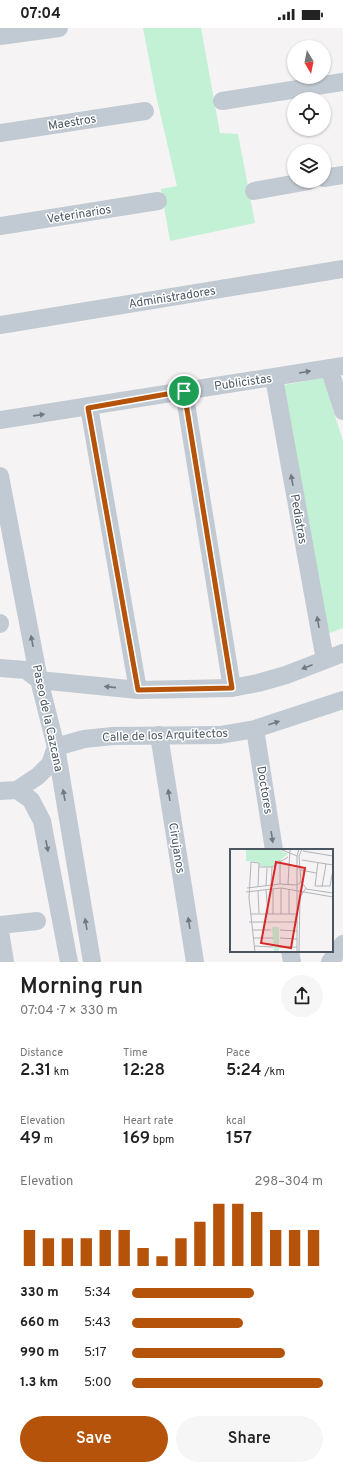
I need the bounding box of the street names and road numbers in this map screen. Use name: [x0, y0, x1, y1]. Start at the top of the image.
street label: Maestros: [47, 111, 97, 135]
street label: Veterinarios: [46, 202, 112, 228]
street label: Administradores: [127, 283, 217, 313]
street label: Publicistas: [213, 371, 273, 395]
street label: Pediatras: [286, 493, 310, 545]
street label: Paseo de la Cazcana: [28, 663, 66, 773]
street label: Calle de los Arquitectos: [102, 726, 228, 746]
street label: Doctores: [252, 765, 276, 815]
street label: Cirujanos: [164, 822, 188, 875]

